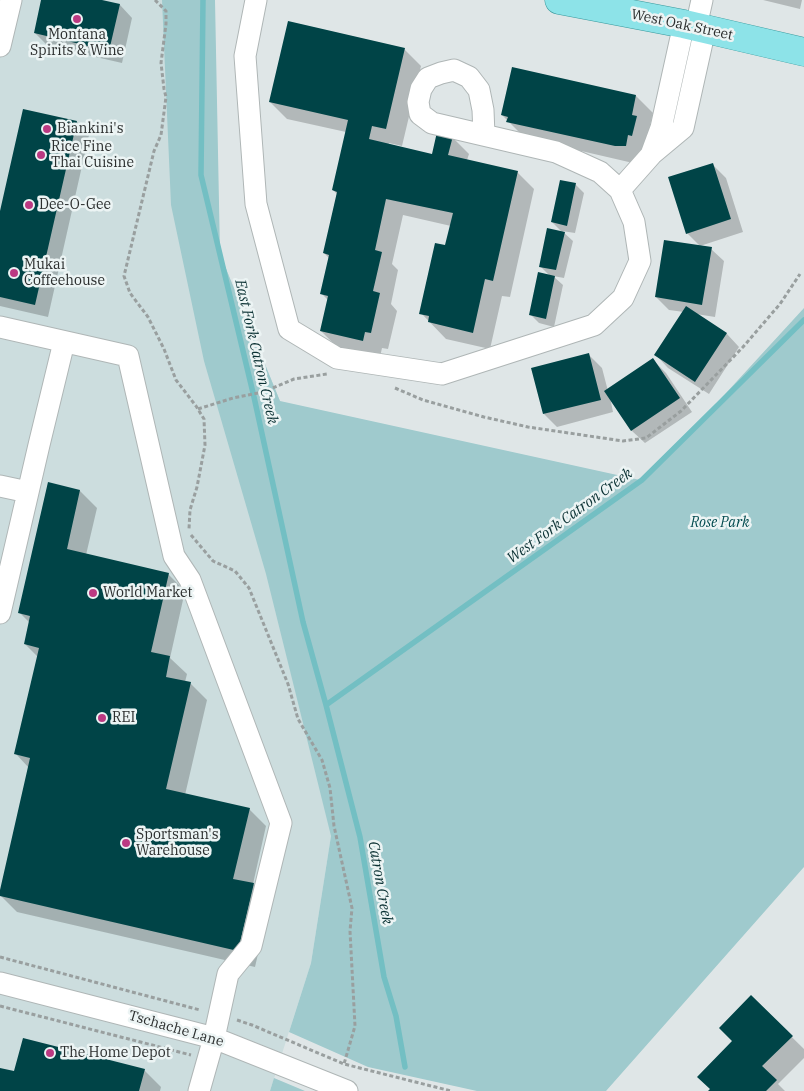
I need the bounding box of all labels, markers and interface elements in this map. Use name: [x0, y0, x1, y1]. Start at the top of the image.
street label: West Oak Street: [630, 6, 734, 44]
marker: Montana Spirits & Wine: [71, 13, 83, 25]
place label: Montana Spirits & Wine: [30, 27, 124, 59]
place label: Biankini's: [57, 121, 124, 137]
marker: Biankini's: [41, 123, 53, 135]
place label: Rice Fine Thai Cuisine: [51, 139, 134, 172]
marker: Rice Fine Thai Cuisine: [35, 149, 47, 161]
place label: Dee-O-Gee: [39, 197, 111, 213]
marker: Dee-O-Gee: [23, 199, 35, 211]
place label: Mukai Coffeehouse: [24, 257, 105, 290]
marker: Mukai Coffeehouse: [8, 267, 20, 279]
water label: East Fork Catron Creek: [231, 278, 281, 426]
water label: West Fork Catron Creek: [504, 464, 636, 568]
park label: Rose Park: [691, 515, 749, 531]
place label: World Market: [103, 585, 192, 601]
marker: World Market: [87, 587, 99, 599]
place label: REI: [112, 710, 135, 726]
marker: REI: [96, 712, 108, 724]
place label: Sportsman's Warehouse: [136, 827, 218, 860]
marker: Sportsman's Warehouse: [120, 837, 132, 849]
water label: Catron Creek: [364, 840, 396, 926]
street label: Tschache Lane: [126, 1007, 226, 1051]
place label: The Home Depot: [60, 1045, 171, 1061]
marker: The Home Depot: [44, 1047, 56, 1059]

